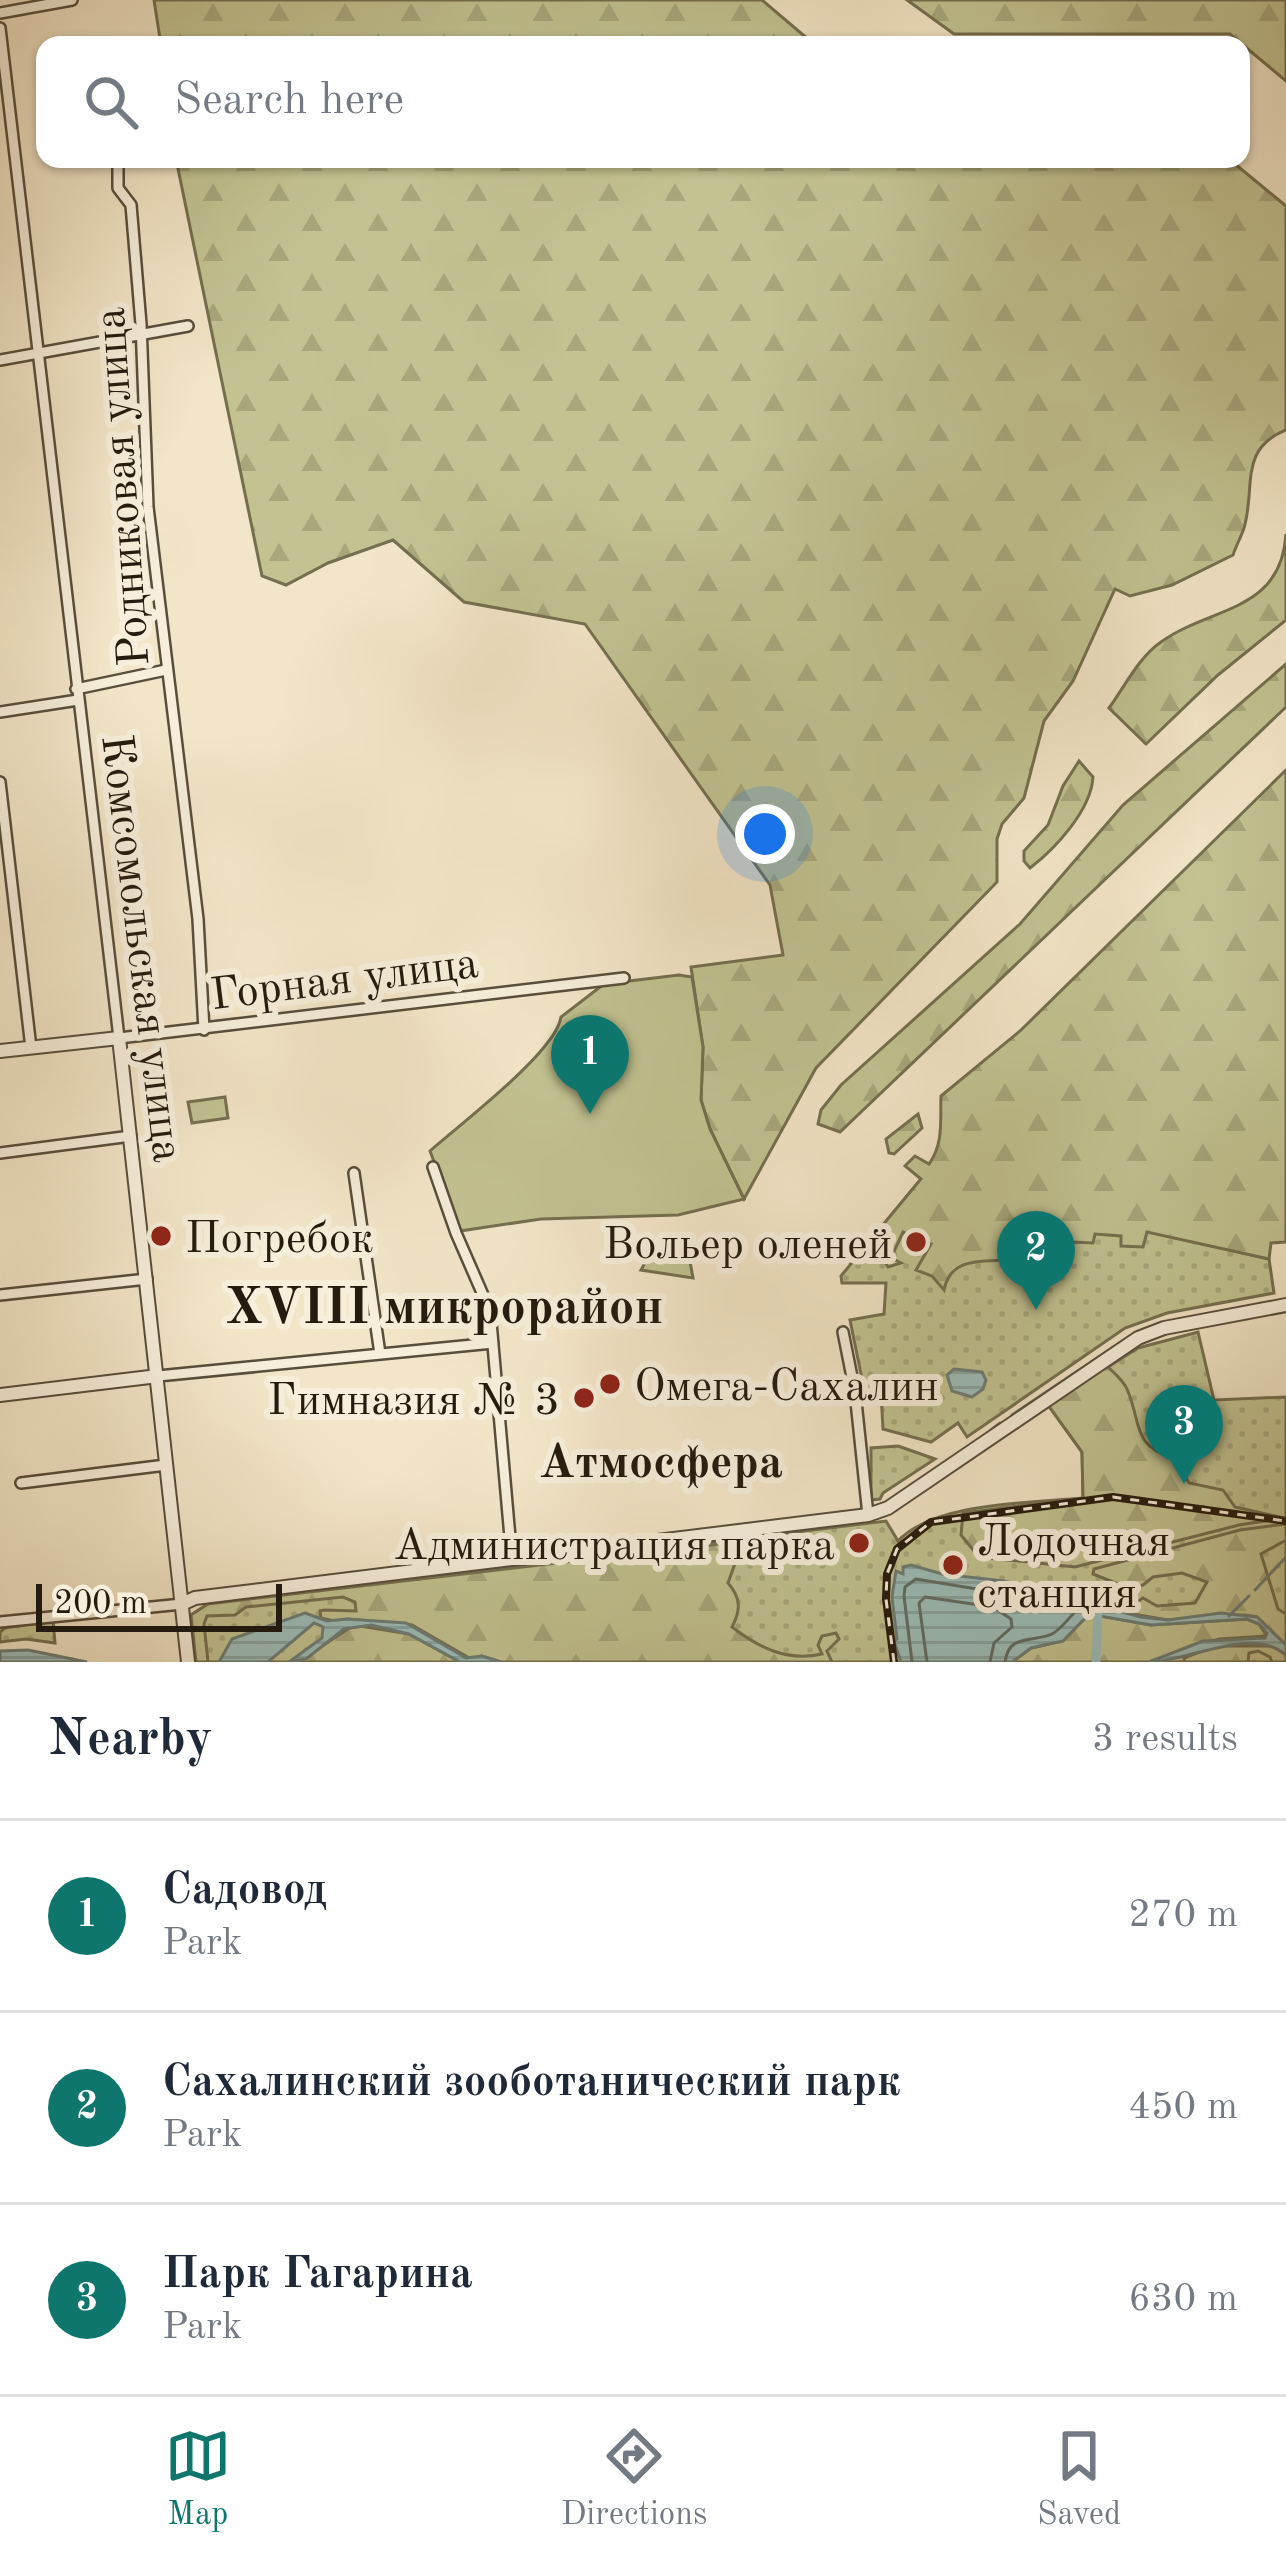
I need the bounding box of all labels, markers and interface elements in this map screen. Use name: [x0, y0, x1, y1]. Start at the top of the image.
search box: [36, 36, 1250, 168]
icon: search: [78, 69, 144, 135]
text: Search here: [174, 79, 404, 124]
street label: Родниковая улица: [89, 306, 159, 668]
street label: Комсомольская улица: [91, 732, 188, 1165]
your location: [735, 804, 795, 864]
street label: Горная улица: [208, 943, 481, 1020]
pin: 1: [551, 1015, 629, 1114]
pin: 2: [997, 1211, 1075, 1310]
place label: Погребок: [185, 1218, 374, 1263]
marker: Погребок: [148, 1223, 174, 1249]
place label: Вольер оленей: [603, 1224, 892, 1269]
marker: Вольер оленей: [903, 1229, 929, 1255]
district label: XVIII микрорайон: [225, 1284, 663, 1335]
place label: Омега-Сахалин: [634, 1366, 939, 1411]
marker: Омега-Сахалин: [597, 1371, 623, 1397]
place label: Гимназия № 3: [267, 1380, 560, 1425]
marker: Гимназия № 3: [571, 1385, 597, 1411]
pin: 3: [1145, 1385, 1223, 1484]
district label: Атмосфера: [539, 1440, 783, 1489]
place label: Лодочная станция: [977, 1521, 1170, 1618]
place label: Администрация парка: [393, 1525, 835, 1570]
marker: Администрация парка: [846, 1530, 872, 1556]
marker: Лодочная станция: [940, 1552, 966, 1578]
scale bar: [36, 1578, 282, 1631]
text: 200 m: [54, 1588, 147, 1621]
text: Nearby: [48, 1715, 213, 1766]
text: 3 results: [1092, 1720, 1238, 1759]
text: Садовод: [162, 1869, 327, 1914]
text: 1: [76, 1896, 98, 1935]
text: 270 m: [1128, 1896, 1238, 1935]
text: Park: [162, 1924, 242, 1963]
text: Сахалинский зооботанический парк: [162, 2061, 901, 2106]
text: 2: [76, 2088, 98, 2127]
text: 450 m: [1128, 2088, 1238, 2127]
text: Park: [162, 2116, 242, 2155]
text: Парк Гагарина: [162, 2253, 473, 2298]
text: 3: [76, 2280, 98, 2319]
text: 630 m: [1128, 2280, 1238, 2319]
text: Park: [162, 2308, 242, 2347]
tab: Map: [165, 2423, 231, 2536]
tab: Directions: [561, 2423, 707, 2536]
tab: Saved: [1037, 2423, 1121, 2536]

